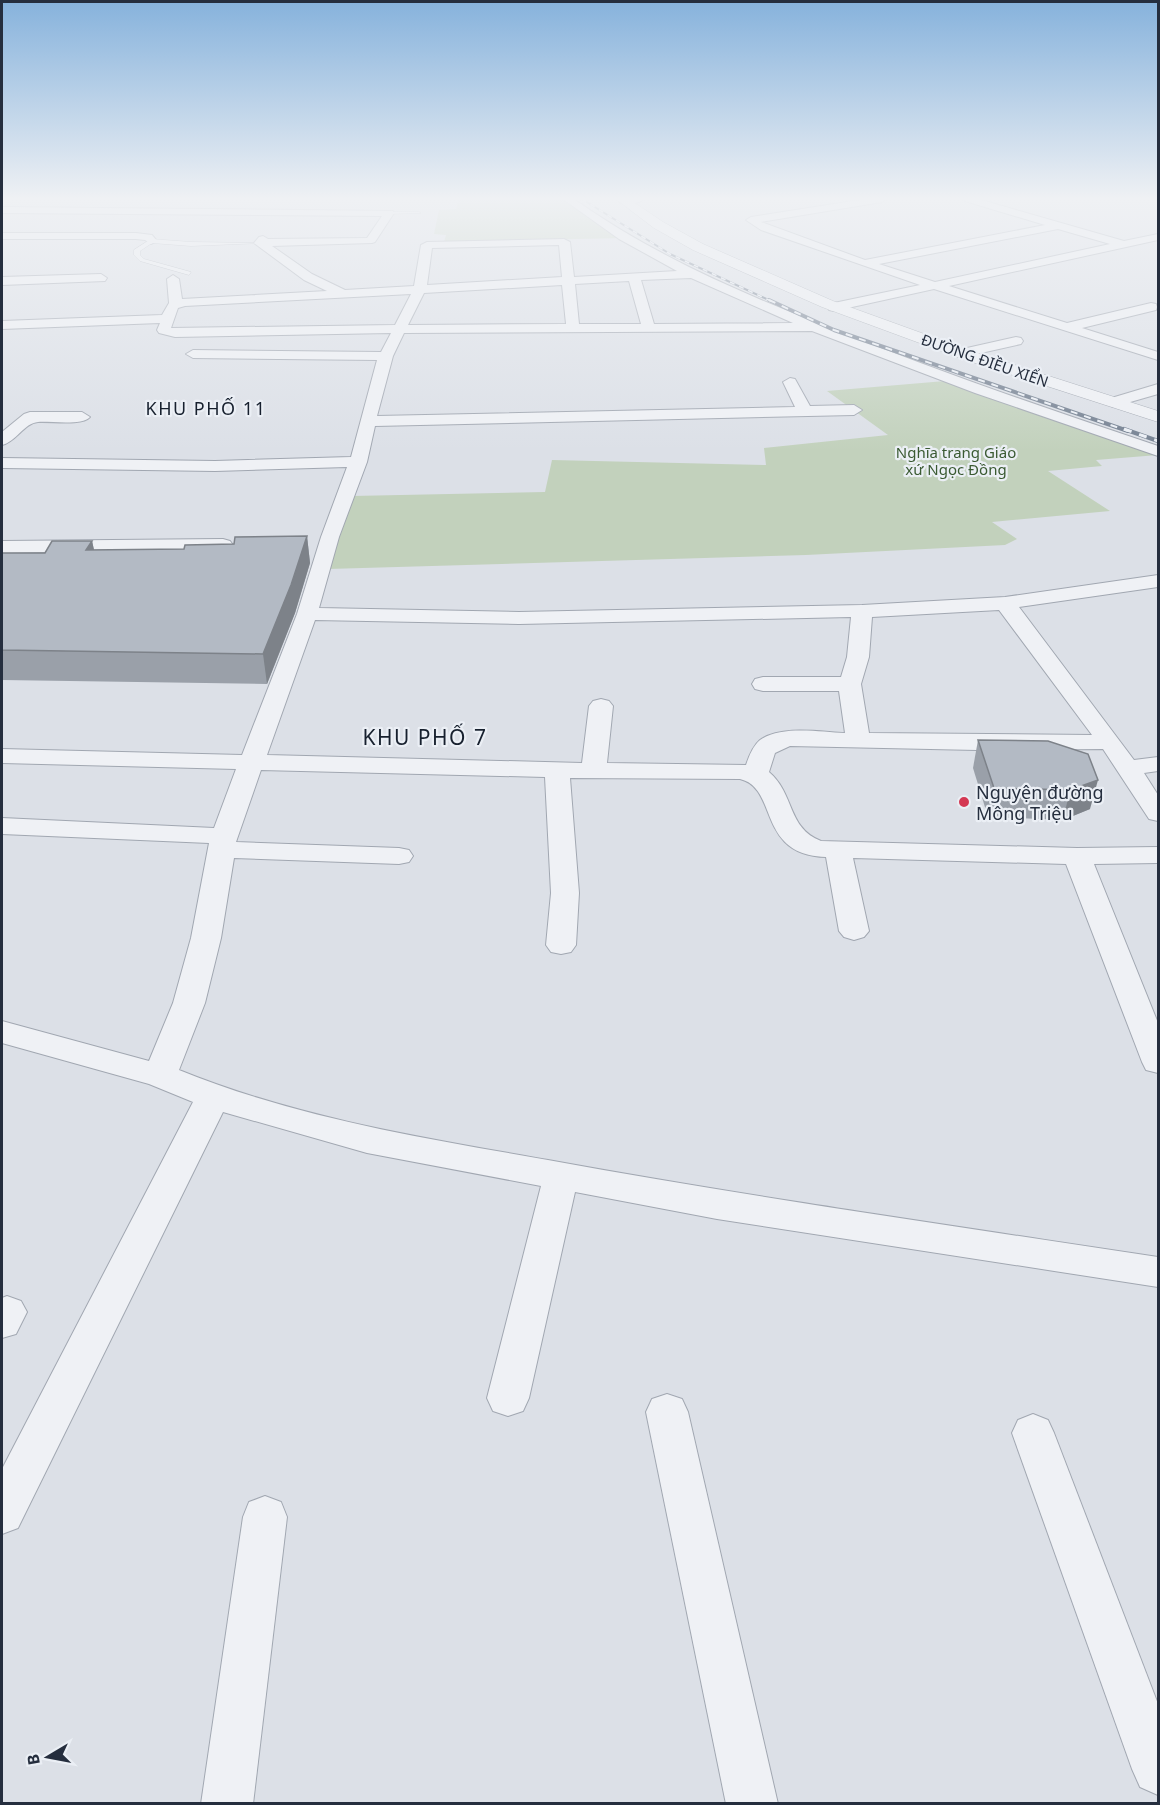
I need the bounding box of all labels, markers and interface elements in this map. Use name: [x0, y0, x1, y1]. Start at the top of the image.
street label: ĐƯỜNG ĐIỀU XIỂN: [919, 329, 1051, 391]
district label: KHU PHỐ 11: [146, 396, 266, 420]
park label: Nghĩa trang Giáo xứ Ngọc Đồng: [896, 442, 1016, 479]
district label: KHU PHỐ 7: [362, 723, 488, 751]
place label: Nguyện đường Mông Triệu: [976, 780, 1104, 825]
marker: Nguyện đường Mông Triệu: [957, 795, 971, 809]
north arrow: [18, 1727, 78, 1787]
text: B: [21, 1752, 45, 1767]

